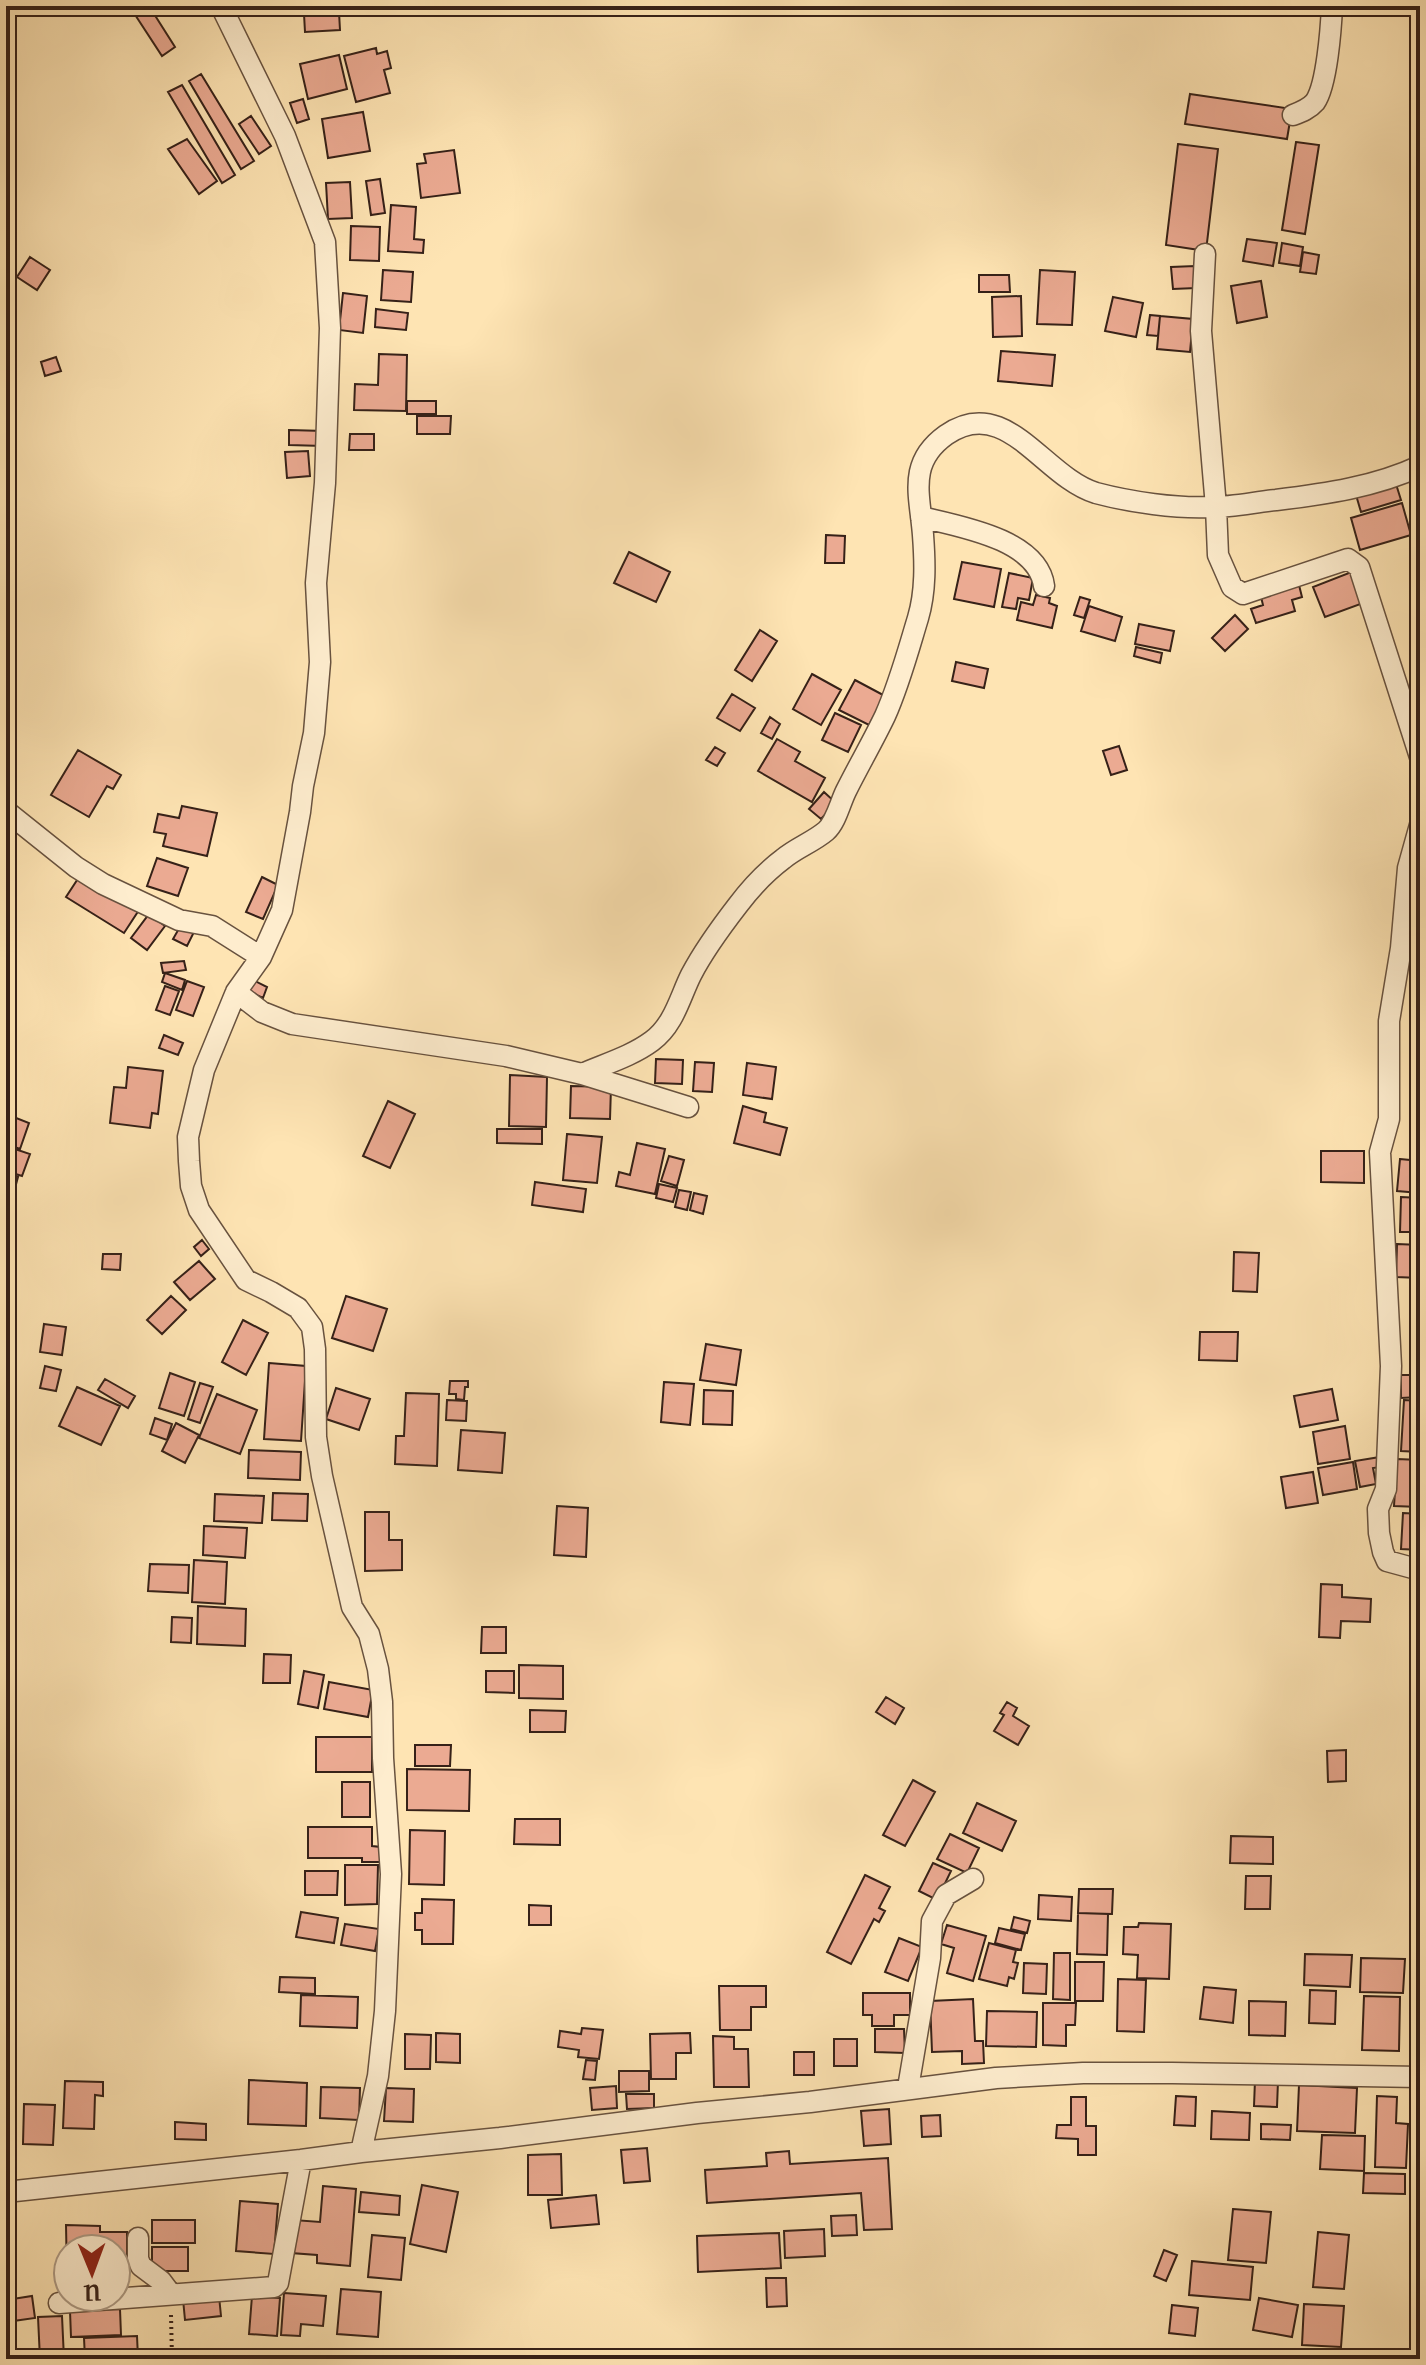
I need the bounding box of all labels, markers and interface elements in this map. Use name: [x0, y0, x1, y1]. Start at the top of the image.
north arrow: [52, 2233, 132, 2313]
text: U: [83, 2279, 102, 2305]

